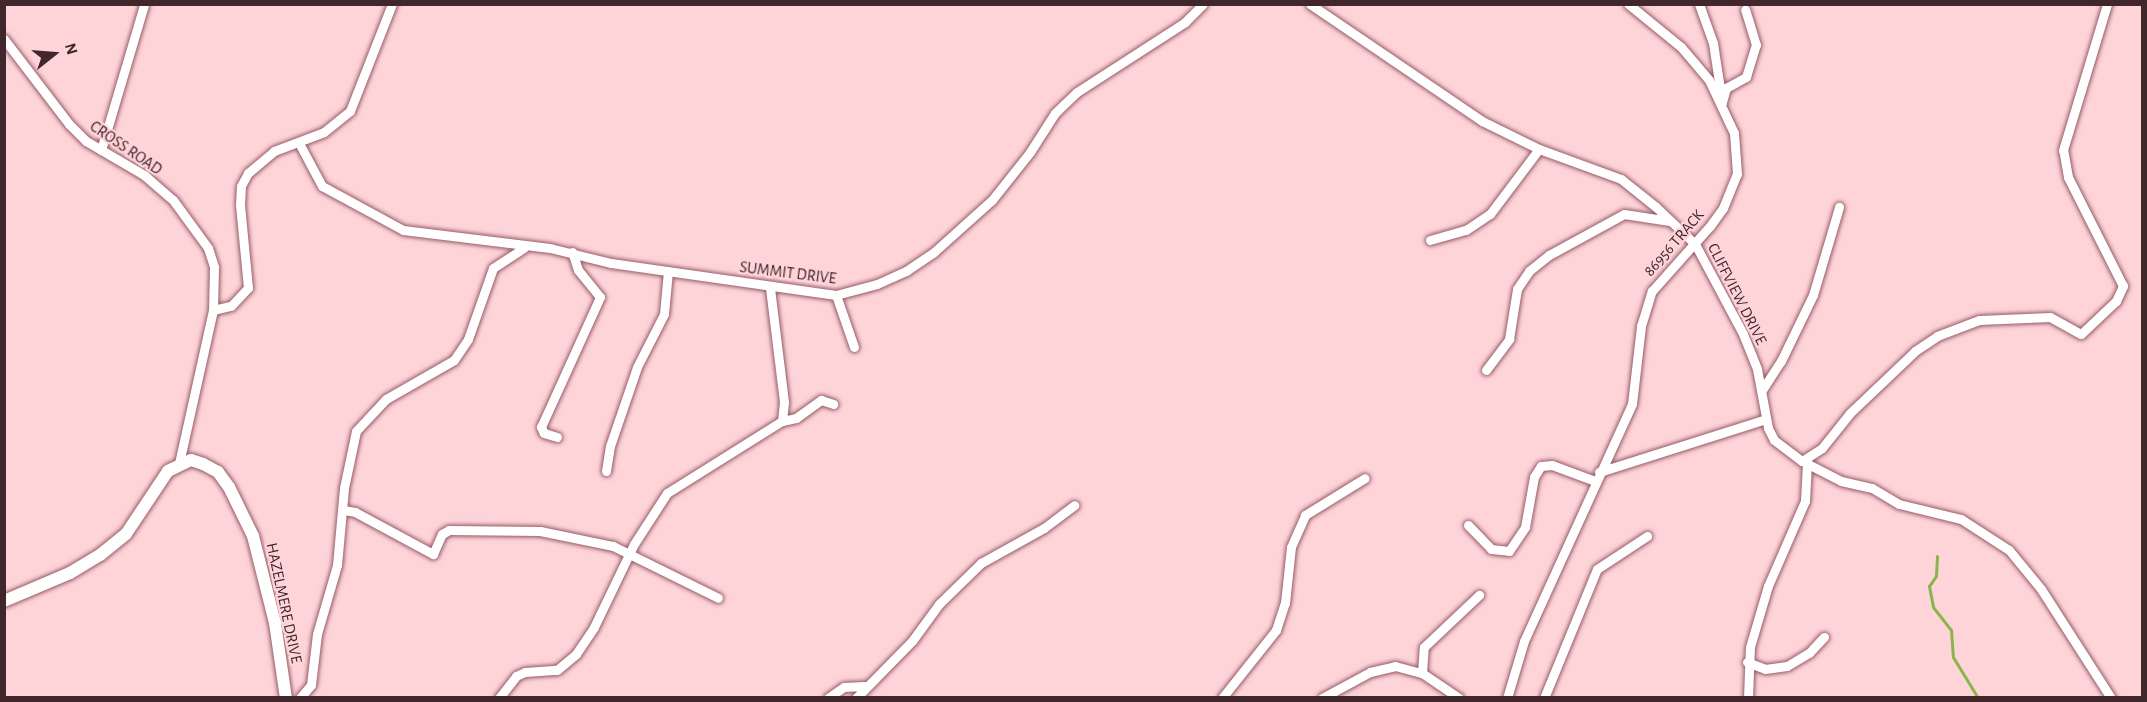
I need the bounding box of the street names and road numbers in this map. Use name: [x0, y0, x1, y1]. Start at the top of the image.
street label: CROSS ROAD: [86, 117, 166, 179]
street label: 86956 TRACK: [1640, 206, 1708, 280]
street label: CLIFFVIEW DRIVE: [1703, 240, 1771, 348]
street label: SUMMIT DRIVE: [739, 258, 837, 288]
street label: HAZELMERE DRIVE: [262, 541, 306, 665]

